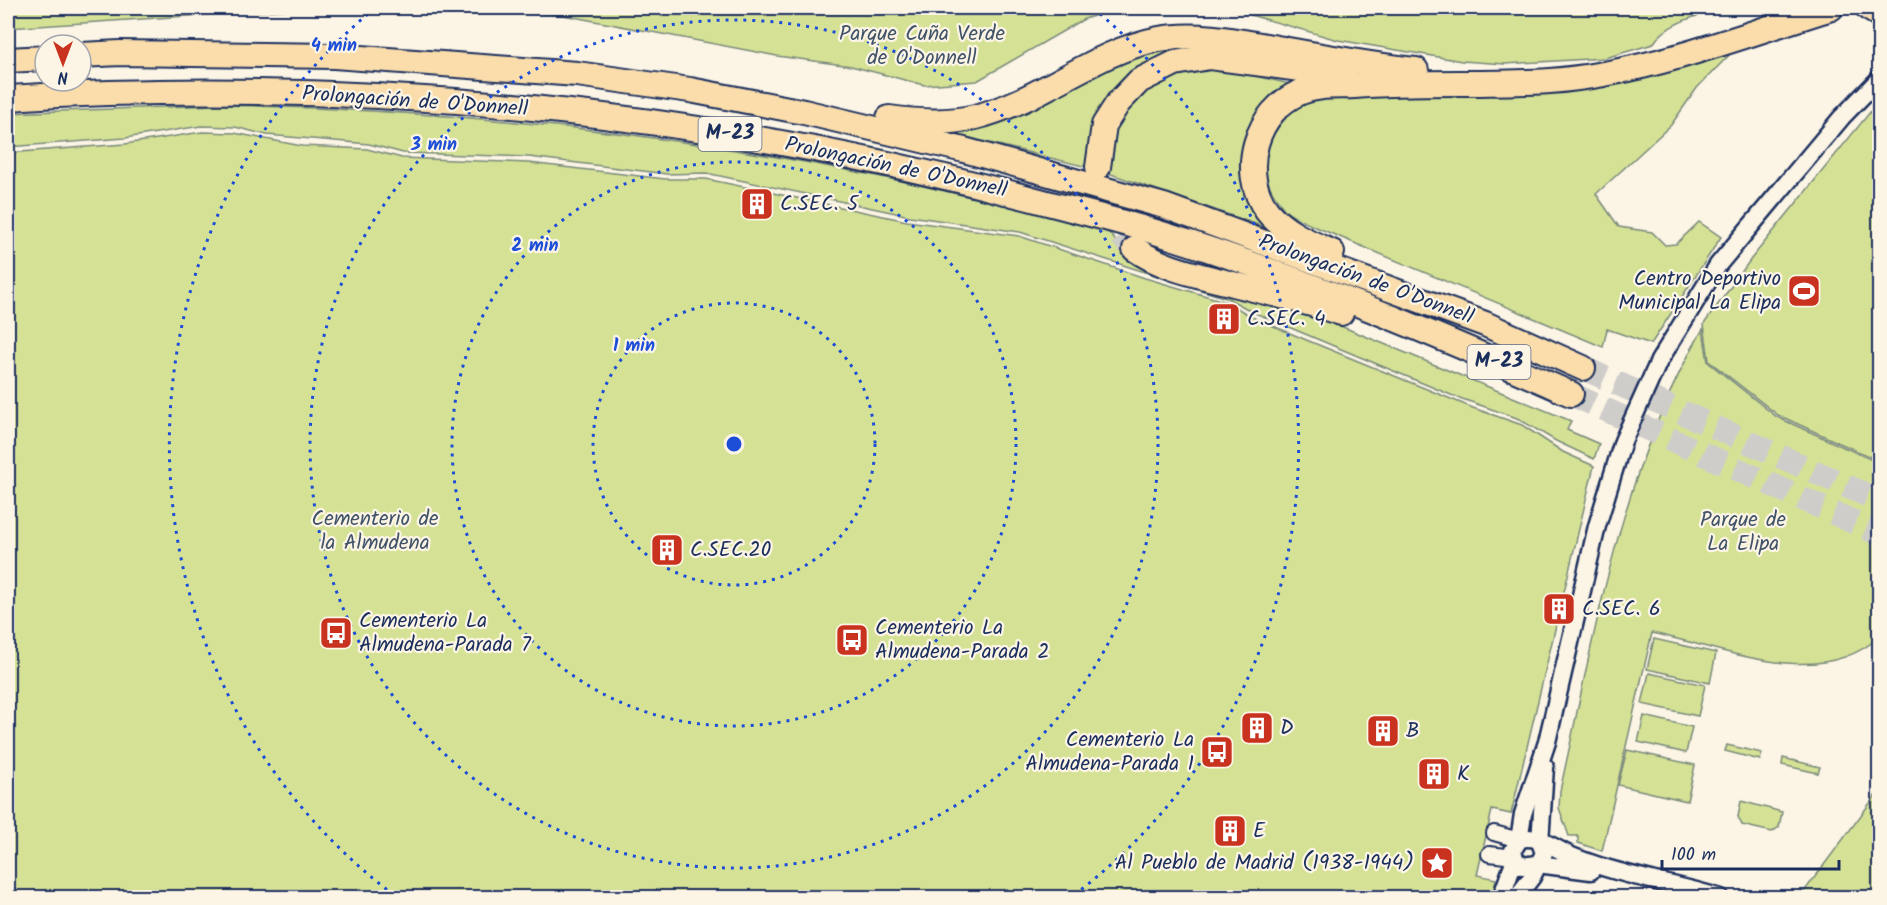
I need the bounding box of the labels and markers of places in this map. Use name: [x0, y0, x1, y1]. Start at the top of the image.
building icon: C.SEC. 5: [739, 186, 775, 222]
place label: C.SEC. 5: [780, 188, 860, 221]
place label: Centro Deportivo Municipal La Elipa: [1618, 263, 1781, 320]
sports icon: Centro Deportivo Municipal La Elipa: [1786, 273, 1822, 309]
building icon: C.SEC. 4: [1206, 301, 1242, 337]
place label: C.SEC. 4: [1247, 303, 1326, 336]
centre of rings: [724, 434, 744, 454]
building icon: C.SEC.20: [649, 532, 685, 568]
place label: C.SEC.20: [690, 534, 771, 567]
building icon: C.SEC. 6: [1541, 591, 1577, 627]
place label: C.SEC. 6: [1582, 593, 1661, 626]
place label: Cementerio La Almudena-Parada 7: [359, 605, 532, 662]
place label: Cementerio La Almudena-Parada 2: [875, 612, 1049, 669]
bus stop icon: Cementerio La Almudena-Parada 7: [318, 615, 354, 651]
bus stop icon: Cementerio La Almudena-Parada 2: [834, 622, 870, 658]
building icon: D: [1239, 710, 1275, 746]
place label: D: [1280, 712, 1294, 745]
building icon: B: [1365, 713, 1401, 749]
place label: B: [1406, 715, 1419, 748]
place label: Cementerio La Almudena-Parada 1: [1025, 724, 1194, 781]
bus stop icon: Cementerio La Almudena-Parada 1: [1199, 734, 1235, 770]
building icon: K: [1416, 756, 1452, 792]
place label: K: [1457, 758, 1470, 791]
building icon: E: [1212, 813, 1248, 849]
place label: E: [1253, 815, 1266, 848]
place icon: Al Pueblo de Madrid (1938-1944): [1419, 845, 1455, 881]
place label: Al Pueblo de Madrid (1938-1944): [1115, 847, 1414, 880]

